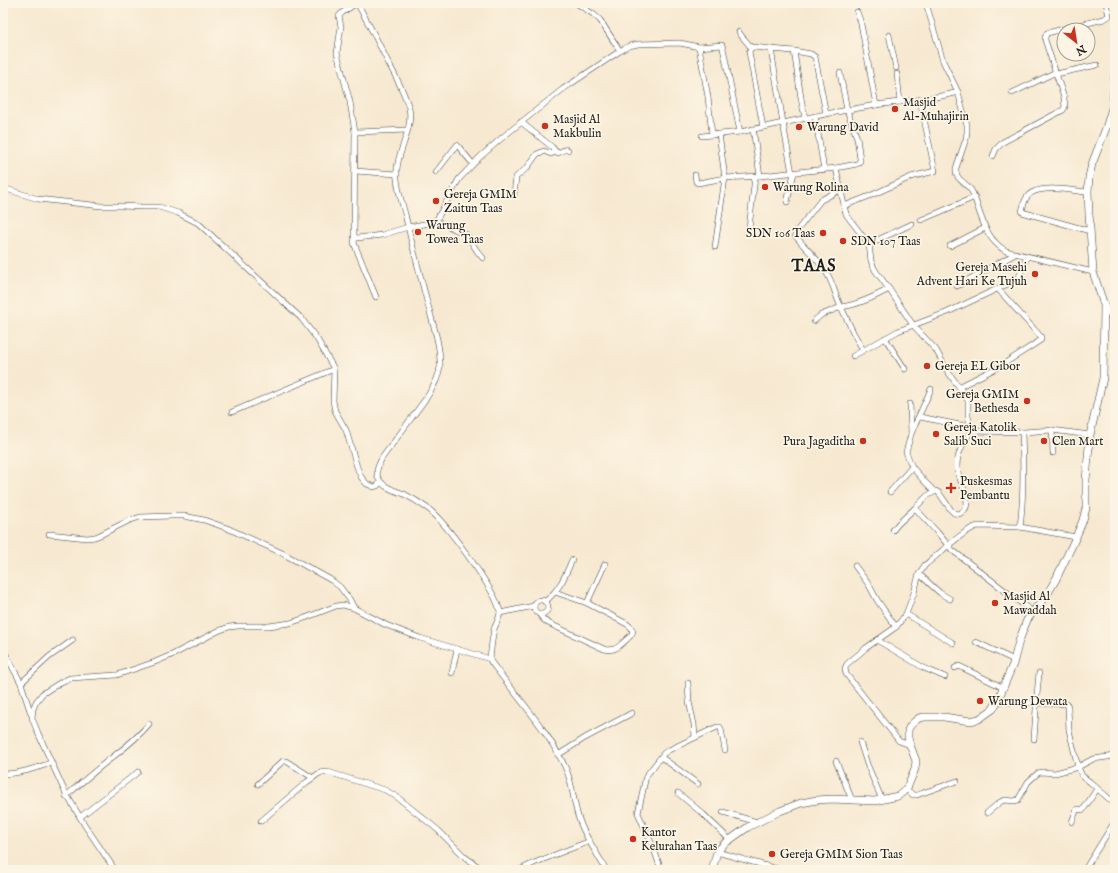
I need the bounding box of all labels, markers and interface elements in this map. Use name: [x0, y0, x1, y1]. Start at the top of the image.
north arrow: [1056, 22, 1096, 62]
text: N: [1072, 41, 1089, 58]
place label: Masjid Al-Muhajirin: [902, 95, 970, 124]
marker: Masjid Al-Muhajirin: [890, 104, 900, 114]
place label: Masjid Al Makbulin: [553, 112, 602, 141]
place label: Warung David: [807, 120, 879, 135]
marker: Masjid Al Makbulin: [540, 121, 550, 131]
marker: Warung David: [794, 122, 804, 132]
place label: Warung Rolina: [773, 180, 849, 195]
marker: Warung Rolina: [760, 182, 770, 192]
place label: Gereja GMIM Zaitun Taas: [444, 187, 517, 216]
marker: Gereja GMIM Zaitun Taas: [431, 196, 441, 206]
place label: Warung Towea Taas: [426, 218, 484, 247]
place label: SDN 106 Taas: [746, 226, 815, 241]
marker: Warung Towea Taas: [413, 227, 423, 237]
marker: SDN 106 Taas: [818, 228, 828, 238]
place label: SDN 107 Taas: [851, 234, 921, 249]
marker: SDN 107 Taas: [838, 236, 848, 246]
district label: TAAS: [790, 257, 837, 277]
place label: Gereja Masehi Advent Hari Ke Tujuh: [916, 260, 1028, 289]
marker: Gereja Masehi Advent Hari Ke Tujuh: [1030, 269, 1040, 279]
place label: Gereja EL Gibor: [935, 359, 1021, 374]
marker: Gereja EL Gibor: [922, 361, 932, 371]
place label: Gereja GMIM Bethesda: [946, 387, 1020, 416]
marker: Gereja GMIM Bethesda: [1022, 396, 1032, 406]
place label: Gereja Katolik Salib Suci: [944, 420, 1017, 449]
marker: Gereja Katolik Salib Suci: [931, 429, 941, 439]
place label: Pura Jagaditha: [783, 434, 856, 450]
place label: Clen Mart: [1052, 434, 1103, 449]
marker: Pura Jagaditha: [858, 436, 868, 446]
marker: Clen Mart: [1039, 436, 1049, 446]
place label: Puskesmas Pembantu: [960, 474, 1012, 503]
marker: Puskesmas Pembantu: [945, 482, 957, 494]
place label: Masjid Al Mawaddah: [1003, 589, 1057, 618]
marker: Masjid Al Mawaddah: [990, 598, 1000, 608]
place label: Warung Dewata: [988, 694, 1068, 709]
marker: Warung Dewata: [975, 696, 985, 706]
place label: Kantor Kelurahan Taas: [641, 825, 717, 854]
marker: Kantor Kelurahan Taas: [628, 834, 638, 844]
place label: Gereja GMIM Sion Taas: [780, 847, 903, 862]
marker: Gereja GMIM Sion Taas: [767, 849, 777, 859]

